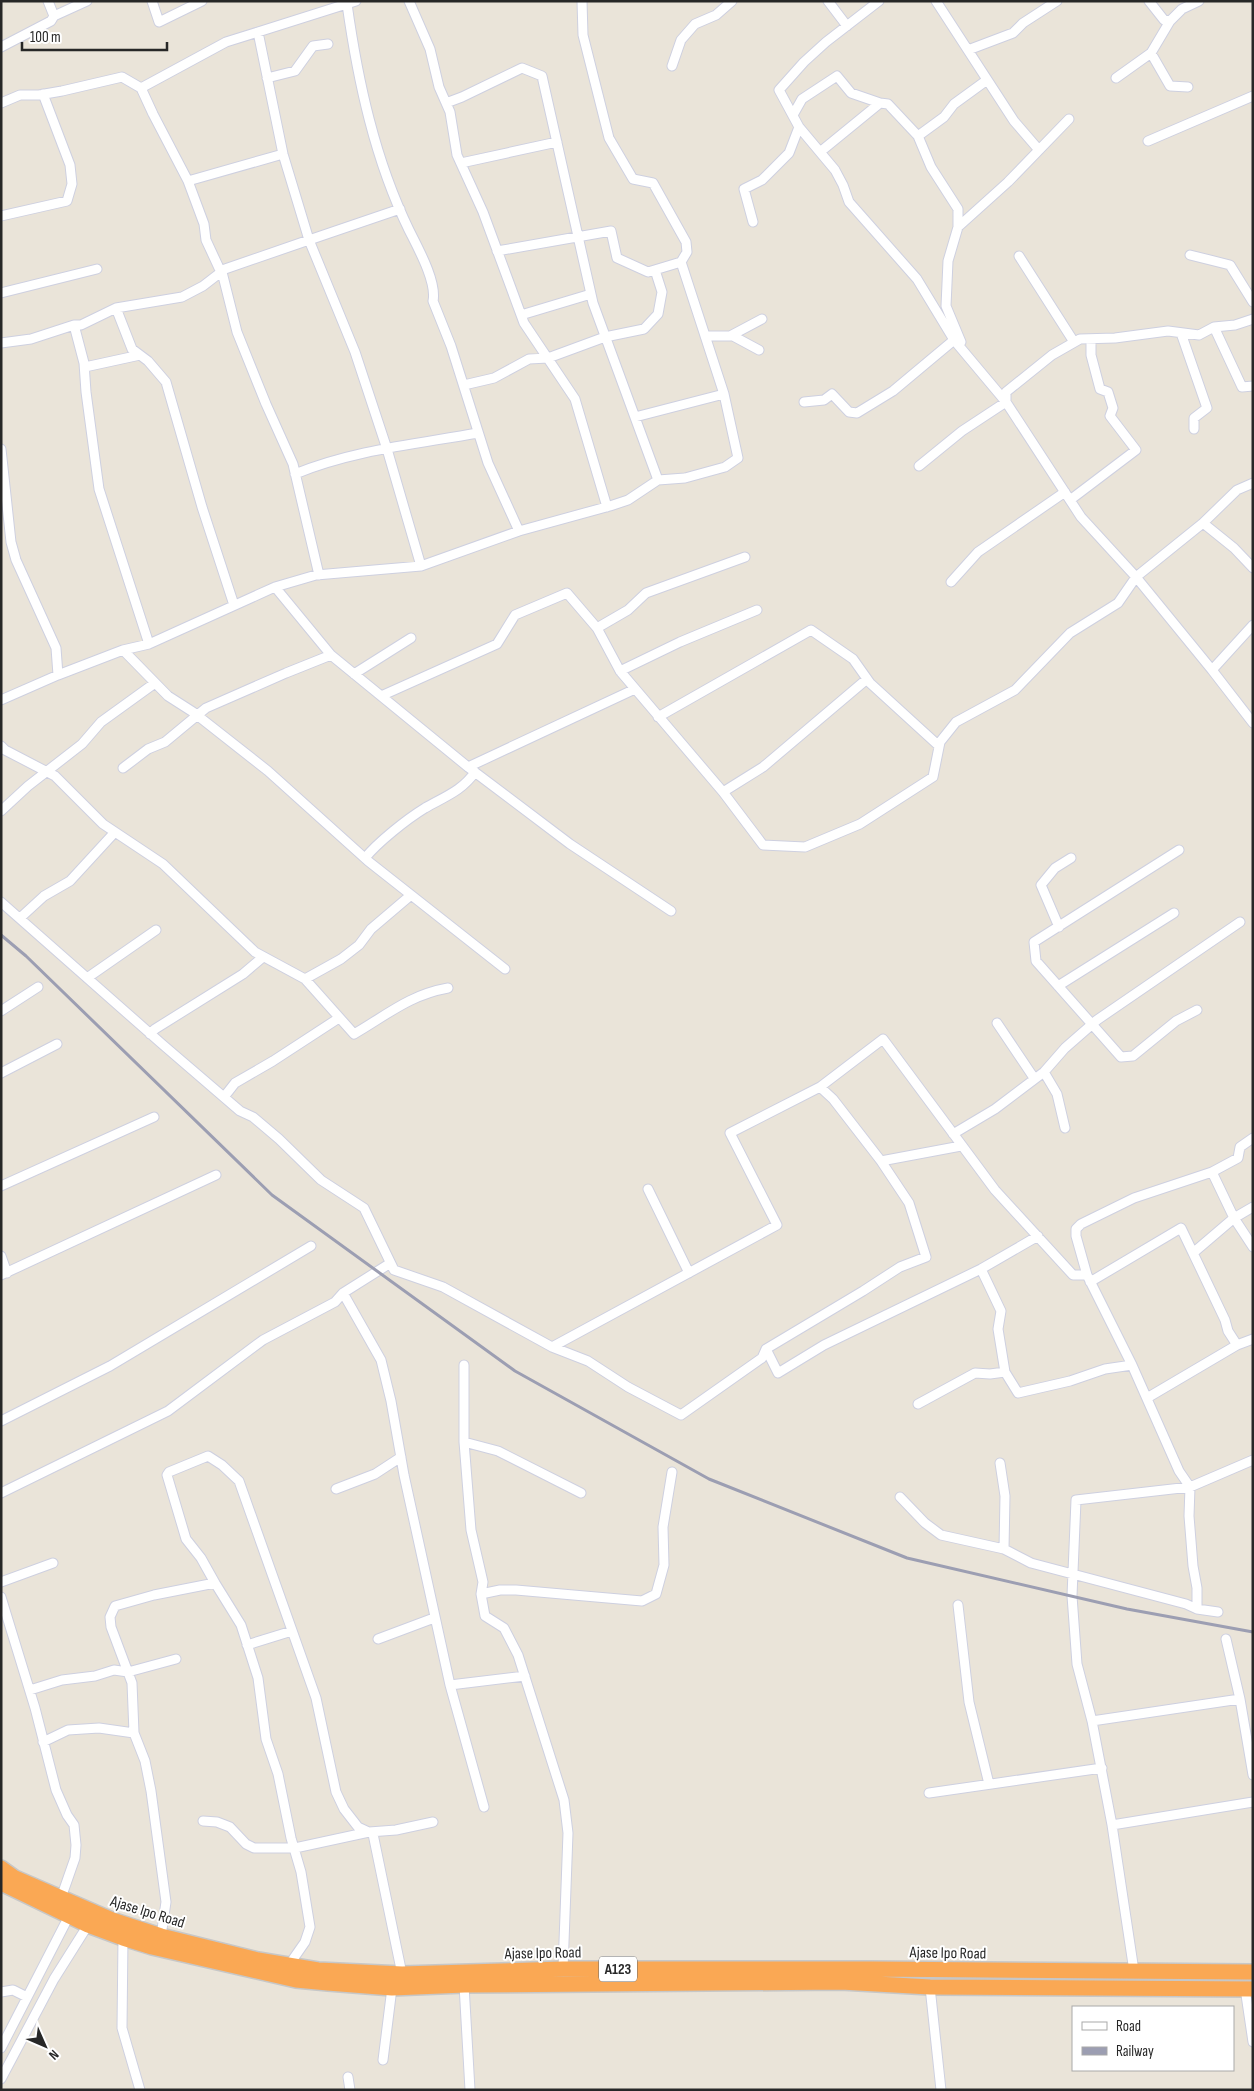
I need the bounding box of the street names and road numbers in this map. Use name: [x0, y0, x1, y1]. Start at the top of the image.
street label: Ajase Ipo Road: [107, 1892, 187, 1933]
street label: Ajase Ipo Road: [504, 1943, 582, 1964]
street label: Ajase Ipo Road: [908, 1943, 986, 1964]
road number: A123: [599, 1956, 637, 1982]

